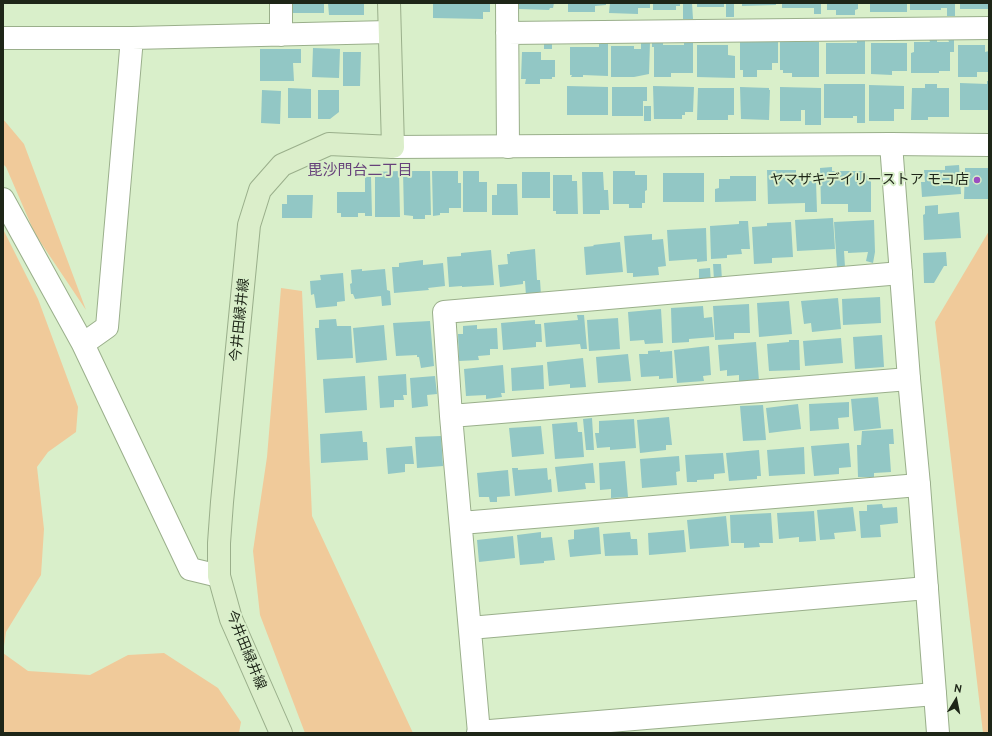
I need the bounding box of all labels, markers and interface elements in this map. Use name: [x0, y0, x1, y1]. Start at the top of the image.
district label: 毘沙門台二丁目: [308, 162, 412, 180]
place label: ヤマザキデイリーストア モコ店: [770, 172, 969, 188]
marker: ヤマザキデイリーストア モコ店: [972, 175, 982, 185]
street label: 今井田緑井線: [227, 277, 253, 363]
street label: 今井田緑井線: [222, 608, 270, 692]
north arrow: [936, 680, 976, 720]
text: N: [953, 681, 963, 696]

